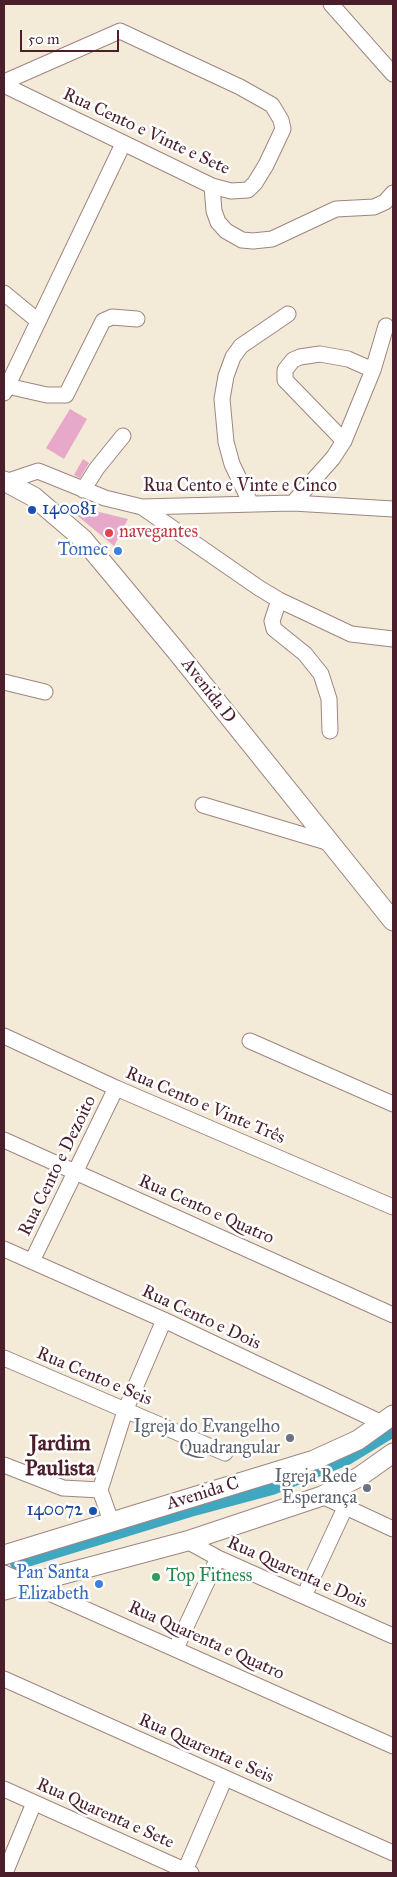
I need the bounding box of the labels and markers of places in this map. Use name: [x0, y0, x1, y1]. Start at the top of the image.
place label: 140081: [42, 499, 97, 521]
marker: 140081: [26, 504, 38, 516]
place label: navegantes: [119, 522, 198, 544]
marker: navegantes: [103, 527, 115, 539]
place label: Tomec: [58, 540, 108, 562]
marker: Tomec: [112, 545, 124, 557]
place label: Igreja do Evangelho Quadrangular: [134, 1417, 280, 1460]
marker: Igreja do Evangelho Quadrangular: [284, 1432, 296, 1444]
place label: Igreja Rede Esperança: [274, 1467, 357, 1510]
marker: Igreja Rede Esperança: [361, 1482, 373, 1494]
place label: 140072: [26, 1500, 83, 1522]
marker: 140072: [87, 1505, 99, 1517]
place label: Pan Santa Elizabeth: [16, 1563, 89, 1606]
place label: Top Fitness: [166, 1566, 252, 1588]
marker: Top Fitness: [150, 1571, 162, 1583]
marker: Pan Santa Elizabeth: [93, 1578, 105, 1590]

